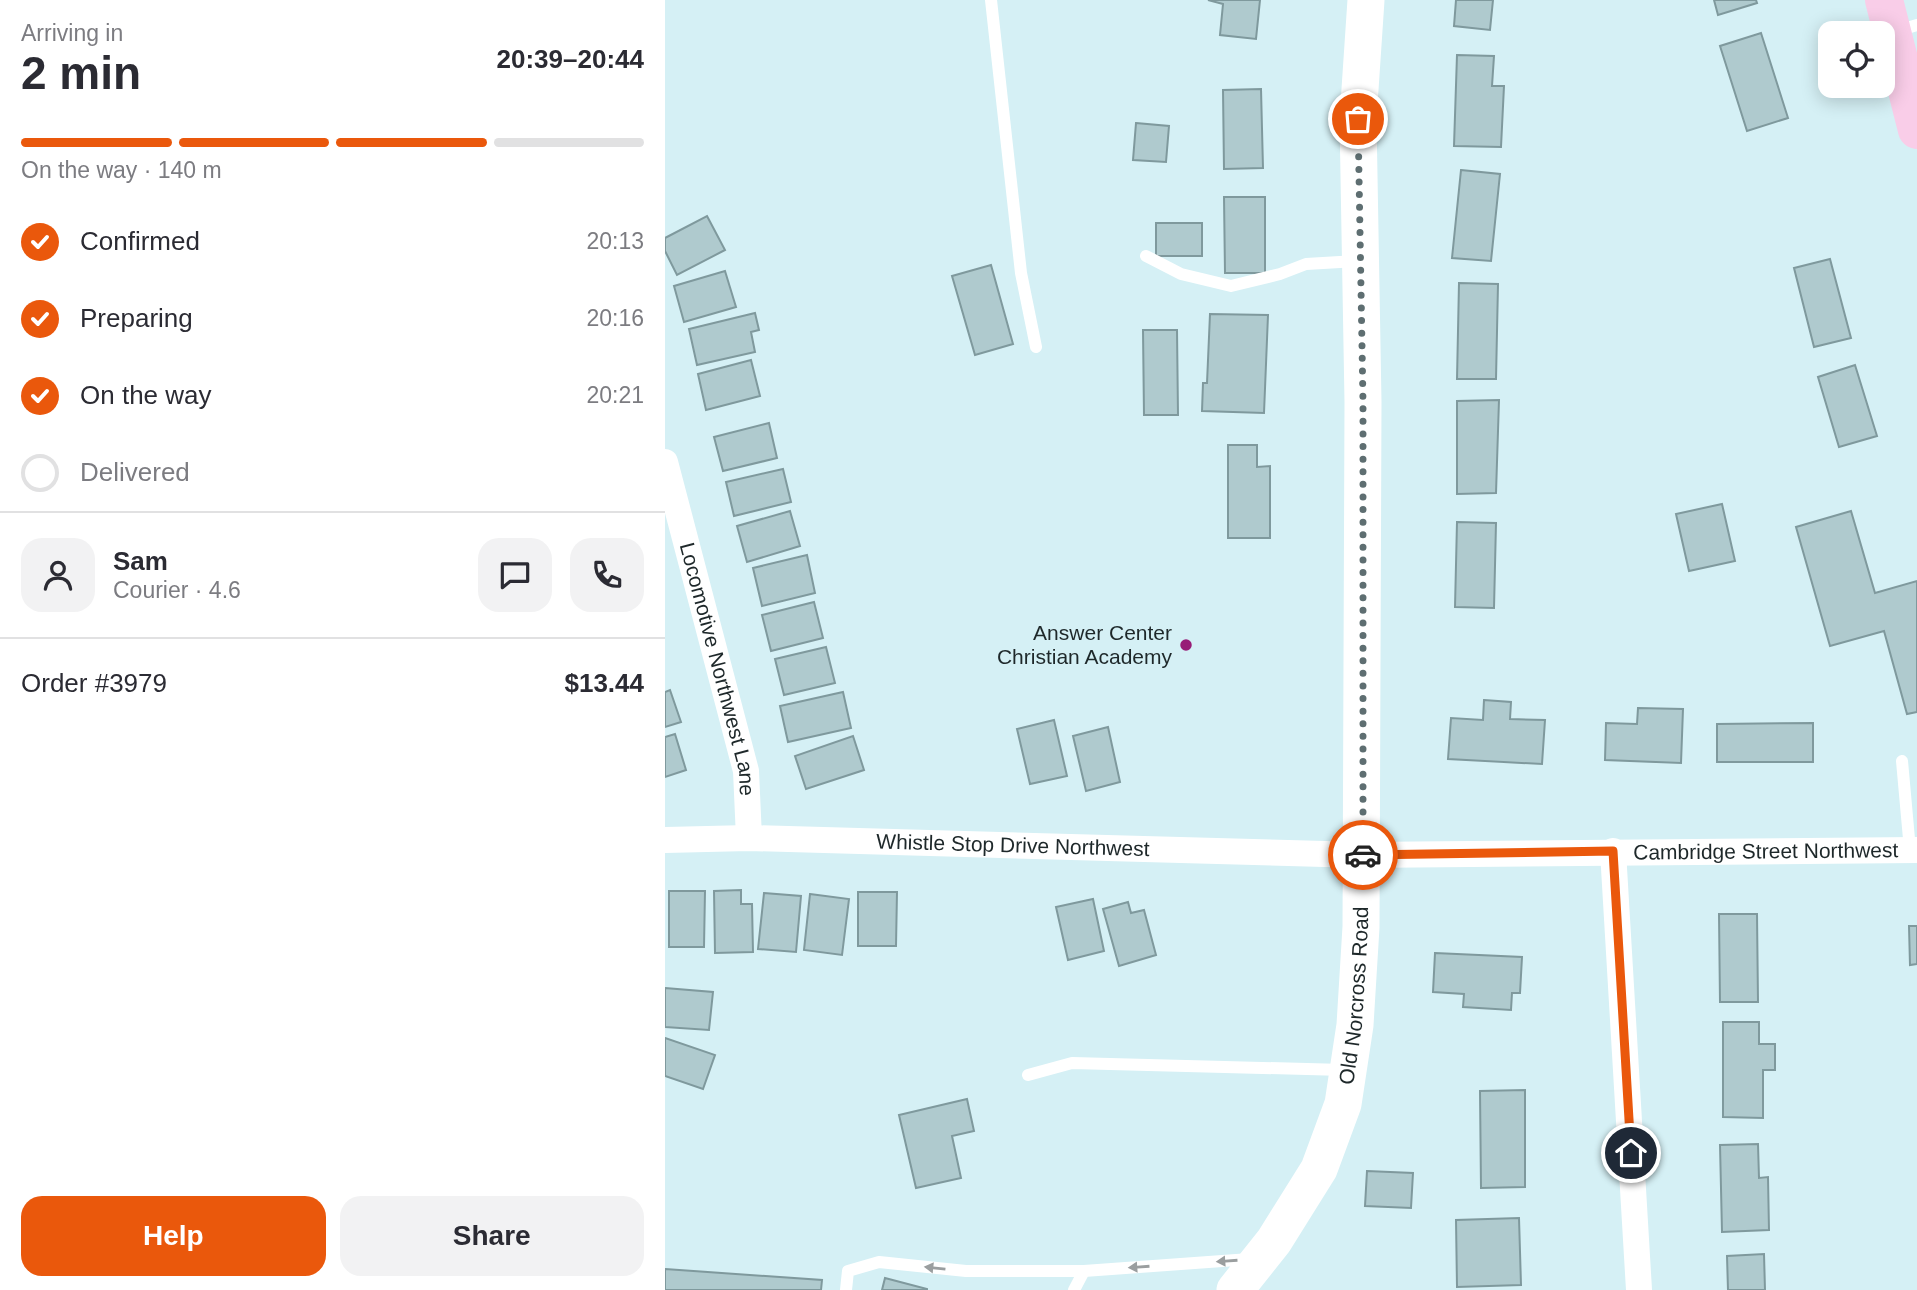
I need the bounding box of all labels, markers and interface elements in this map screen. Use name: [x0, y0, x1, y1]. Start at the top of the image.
text: Arriving in: [21, 20, 123, 46]
map controls: [1818, 21, 1895, 98]
button: locate: [1818, 21, 1895, 98]
text: 20:39–20:44: [497, 44, 644, 74]
text: 2 min: [21, 47, 141, 99]
pin: [1328, 89, 1388, 149]
icon: bag: [1339, 100, 1377, 138]
text: On the way · 140 m: [21, 157, 222, 183]
icon: check: [21, 223, 59, 261]
text: Confirmed: [80, 226, 200, 256]
text: 20:13: [586, 228, 644, 254]
icon: check: [21, 300, 59, 338]
text: Preparing: [80, 303, 193, 333]
text: 20:16: [586, 305, 644, 331]
icon: check: [21, 377, 59, 415]
text: On the way: [80, 380, 212, 410]
text: 20:21: [586, 382, 644, 408]
text: Delivered: [80, 457, 190, 487]
button: person: [21, 538, 95, 612]
button: chat: [478, 538, 552, 612]
button: phone: [570, 538, 644, 612]
street label: Locomotive Northwest Lane: [676, 540, 759, 796]
text: Sam: [113, 546, 168, 576]
text: Courier · 4.6: [113, 577, 241, 603]
place label: Answer Center Christian Academy: [997, 621, 1172, 668]
marker: Answer Center Christian Academy: [1178, 637, 1194, 653]
text: Order #3979: [21, 668, 167, 698]
text: $13.44: [564, 668, 644, 698]
courier: [1328, 820, 1398, 890]
street label: Whistle Stop Drive Northwest: [876, 830, 1150, 860]
icon: car: [1344, 836, 1382, 874]
street label: Cambridge Street Northwest: [1633, 838, 1899, 864]
street label: Old Norcross Road: [1334, 907, 1372, 1086]
pin: [1601, 1123, 1661, 1183]
icon: home: [1612, 1134, 1650, 1172]
button: Help: [21, 1196, 326, 1276]
button: Share: [340, 1196, 644, 1276]
one-way arrow: [1215, 1256, 1237, 1267]
one-way arrow: [924, 1262, 946, 1273]
one-way arrow: [1128, 1262, 1150, 1273]

